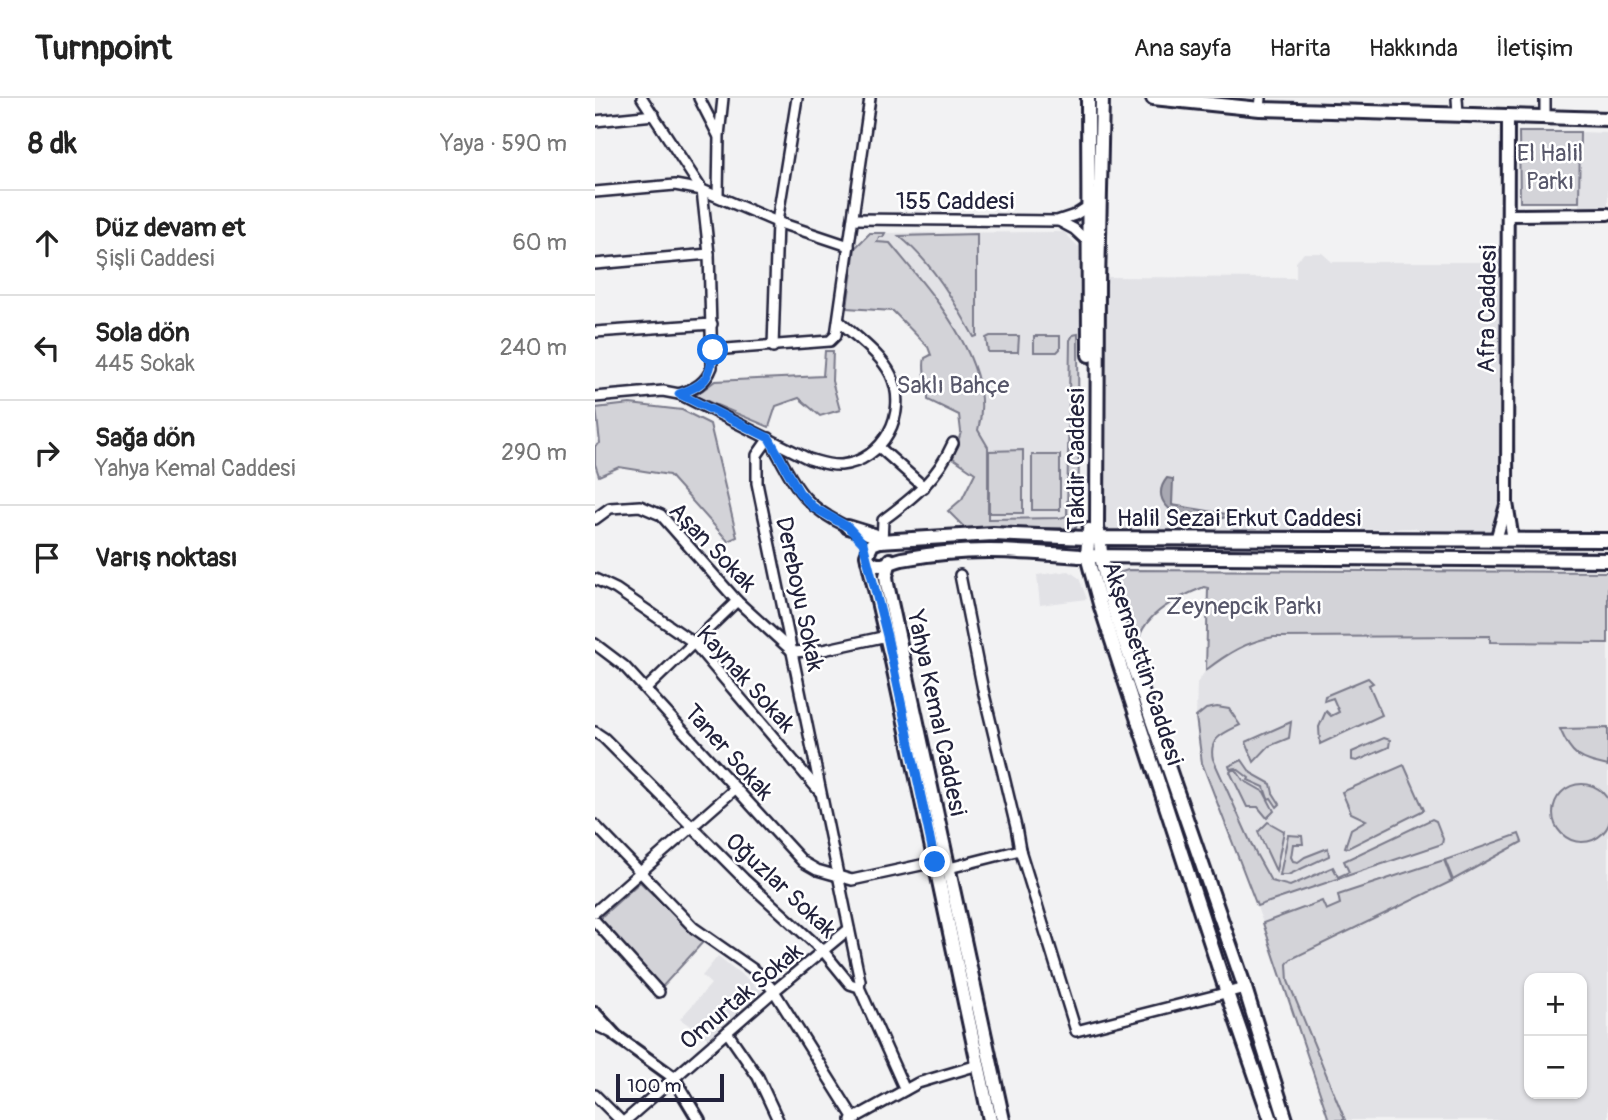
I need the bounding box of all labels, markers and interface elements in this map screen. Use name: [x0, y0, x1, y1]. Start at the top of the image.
text: Turnpoint: [35, 28, 172, 69]
text: Ana sayfa: [1134, 34, 1231, 63]
text: Harita: [1269, 34, 1331, 63]
text: Hakkında: [1369, 34, 1458, 63]
text: İletişim: [1496, 34, 1573, 63]
text: 8 dk: [28, 125, 77, 162]
text: Yaya · 590 m: [440, 129, 567, 158]
park label: El Halil Parkı: [1517, 139, 1583, 196]
street label: 155 Caddesi: [896, 187, 1014, 216]
text: Düz devam et: [95, 212, 246, 244]
icon: ahead: [28, 224, 66, 262]
text: 60 m: [512, 228, 567, 257]
text: Şişli Caddesi: [95, 244, 215, 273]
street label: Afra Caddesi: [1472, 245, 1503, 373]
text: Sola dön: [95, 317, 190, 349]
icon: left: [28, 329, 66, 367]
text: 240 m: [500, 333, 567, 362]
route start: [697, 334, 728, 365]
text: 445 Sokak: [95, 349, 195, 378]
park label: Saklı Bahçe: [897, 371, 1010, 400]
street label: Takdir Caddesi: [1062, 388, 1091, 530]
text: Sağa dön: [95, 422, 195, 454]
icon: right: [28, 434, 66, 472]
text: 290 m: [501, 438, 567, 467]
text: Yahya Kemal Caddesi: [95, 454, 296, 483]
street label: Aşan Sokak: [663, 496, 763, 598]
street label: Halil Sezai Erkut Caddesi: [1117, 504, 1361, 533]
street label: Dereboyu Sokak: [769, 514, 830, 674]
icon: arrive: [28, 539, 66, 577]
text: Varış noktası: [95, 542, 237, 574]
street label: Akşemsettin Caddesi: [1096, 557, 1189, 769]
park label: Zeynepcik Parkı: [1166, 592, 1322, 621]
street label: Yahya Kemal Caddesi: [900, 607, 972, 818]
street label: Kaynak Sokak: [690, 620, 801, 739]
street label: Taner Sokak: [678, 698, 779, 806]
street label: Oğuzlar Sokak: [719, 827, 842, 944]
route end: [919, 846, 950, 877]
street label: Omurtak Sokak: [674, 937, 809, 1056]
map controls: [1524, 973, 1587, 1099]
button: +: [1524, 973, 1587, 1036]
button: −: [1524, 1036, 1587, 1099]
scale bar: [616, 1071, 725, 1103]
text: 100 m: [627, 1074, 681, 1098]

